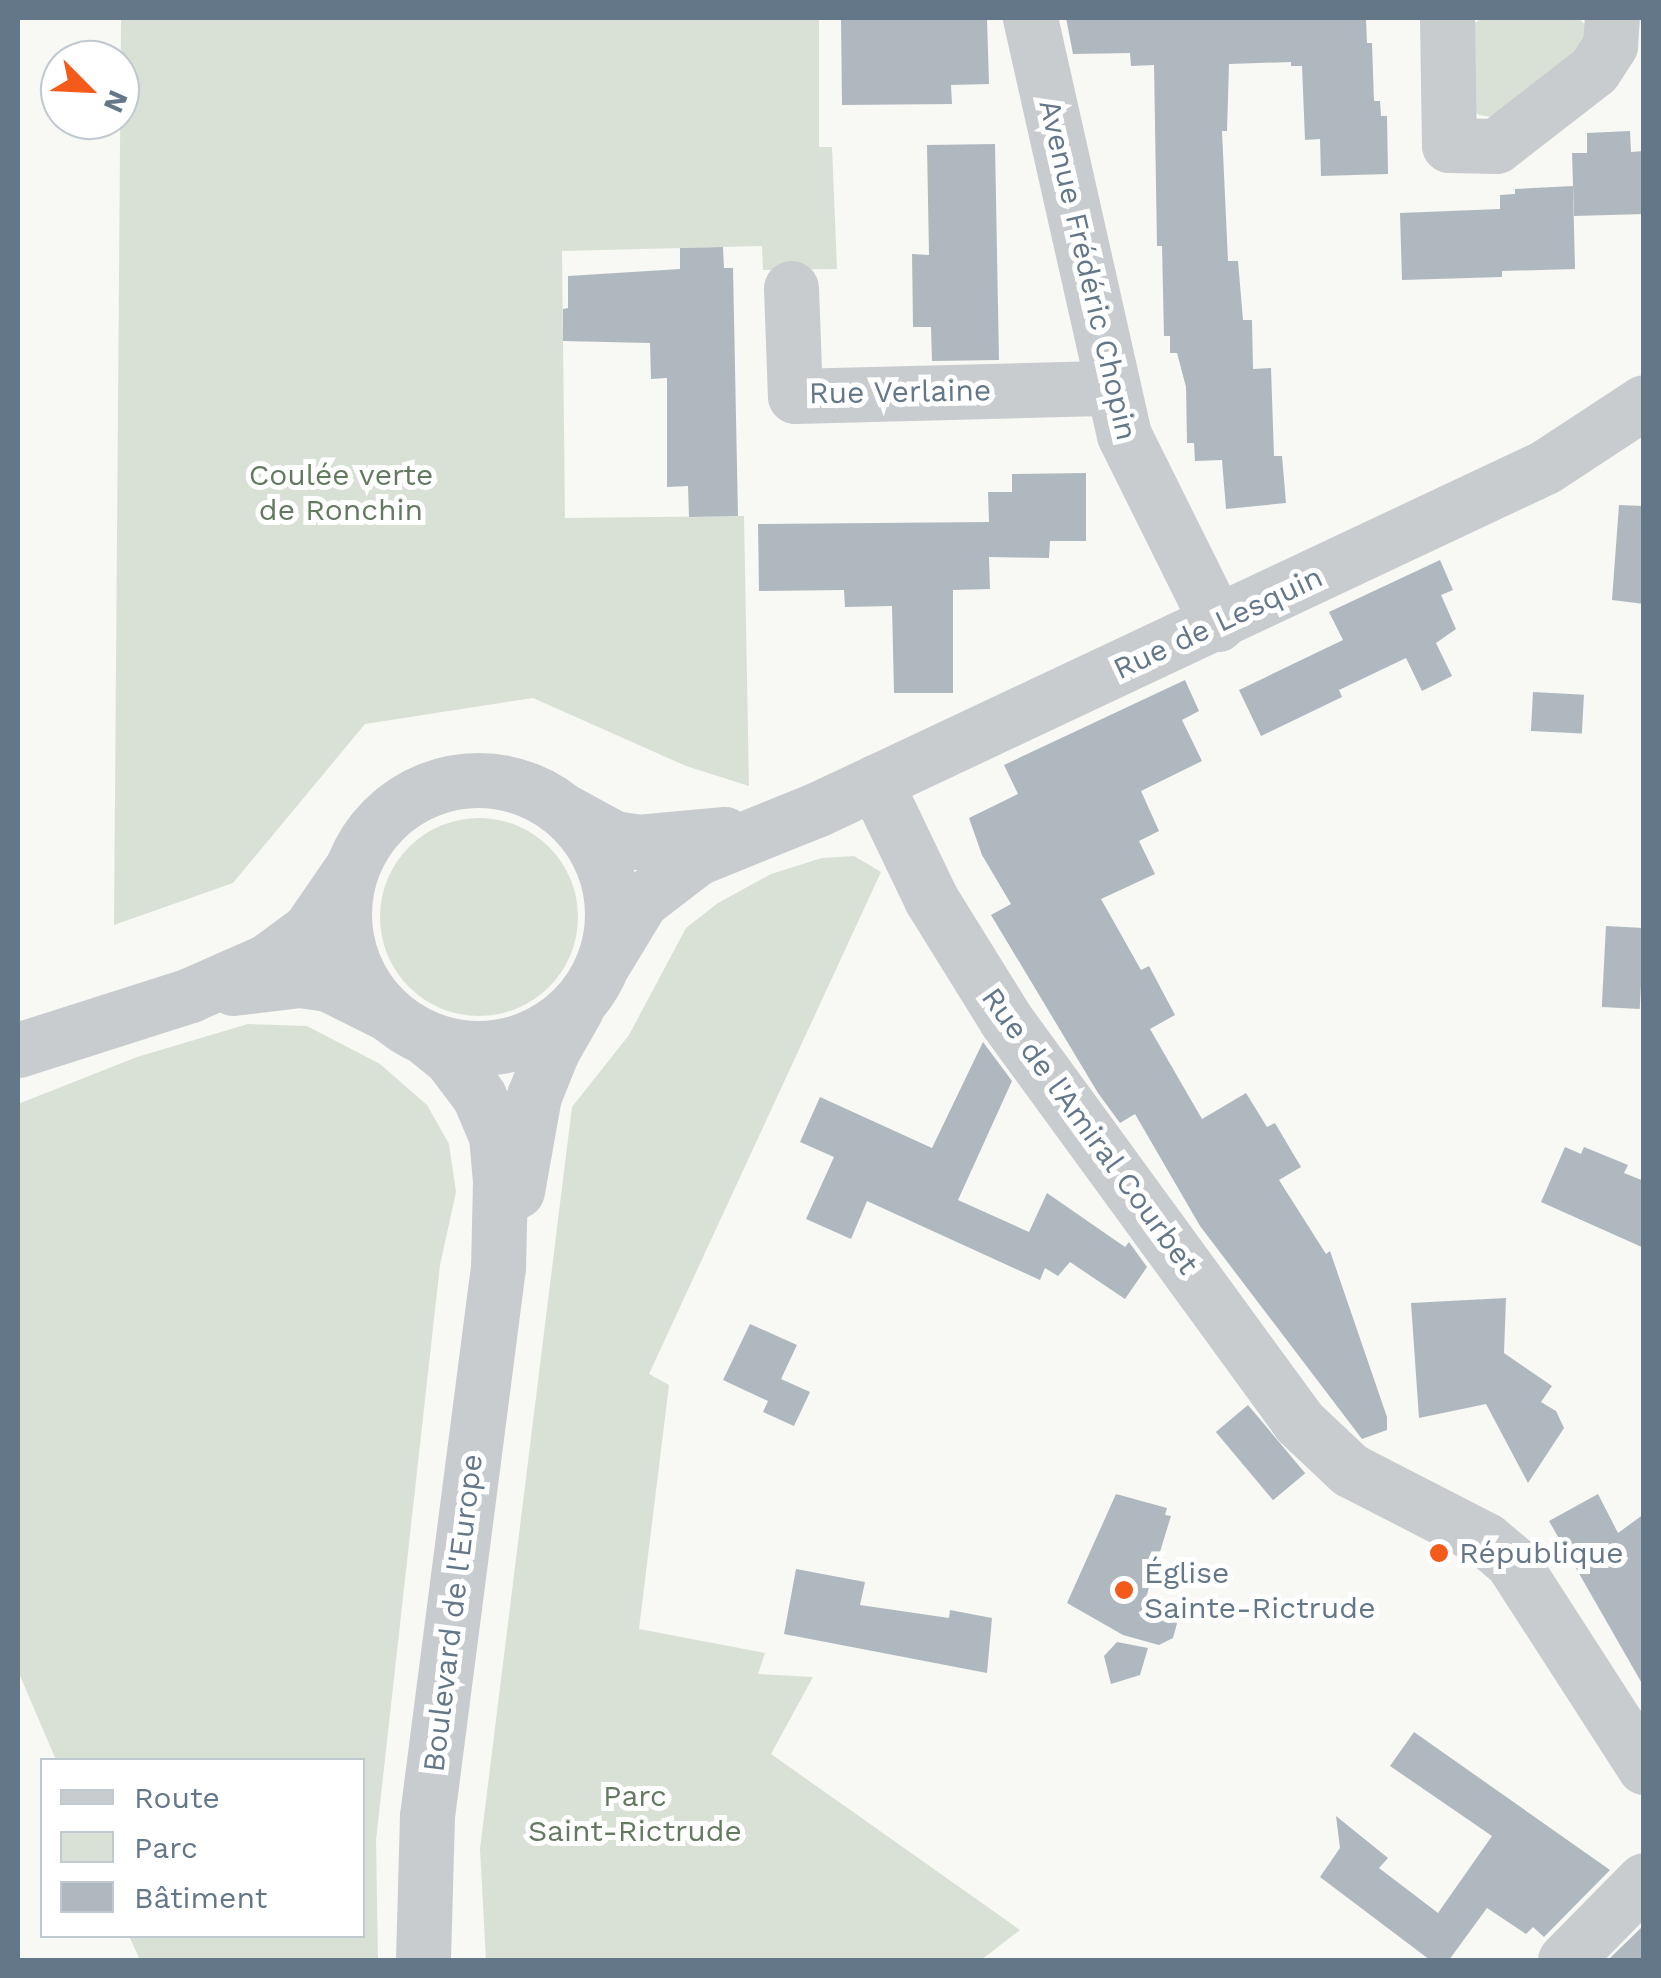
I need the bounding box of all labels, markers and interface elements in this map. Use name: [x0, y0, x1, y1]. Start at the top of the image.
north arrow: [40, 40, 140, 140]
text: N: [97, 85, 135, 118]
street label: Avenue Frédéric Chopin: [1031, 96, 1145, 444]
street label: Rue Verlaine: [808, 372, 992, 412]
park label: Coulée verte de Ronchin: [248, 457, 434, 528]
street label: Rue de Lesquin: [1108, 559, 1328, 687]
street label: Rue de l'Amiral Courbet: [974, 980, 1206, 1282]
street label: Boulevard de l'Europe: [416, 1452, 490, 1774]
place label: République: [1459, 1535, 1624, 1571]
marker: République: [1428, 1542, 1450, 1564]
place label: Église Sainte-Rictrude: [1144, 1555, 1375, 1626]
marker: Église Sainte-Rictrude: [1113, 1579, 1135, 1601]
legend: [40, 1758, 365, 1938]
park label: Parc Saint-Rictrude: [528, 1778, 742, 1848]
text: Route: [134, 1780, 220, 1815]
text: Parc: [134, 1830, 198, 1865]
text: Bâtiment: [134, 1880, 267, 1915]

